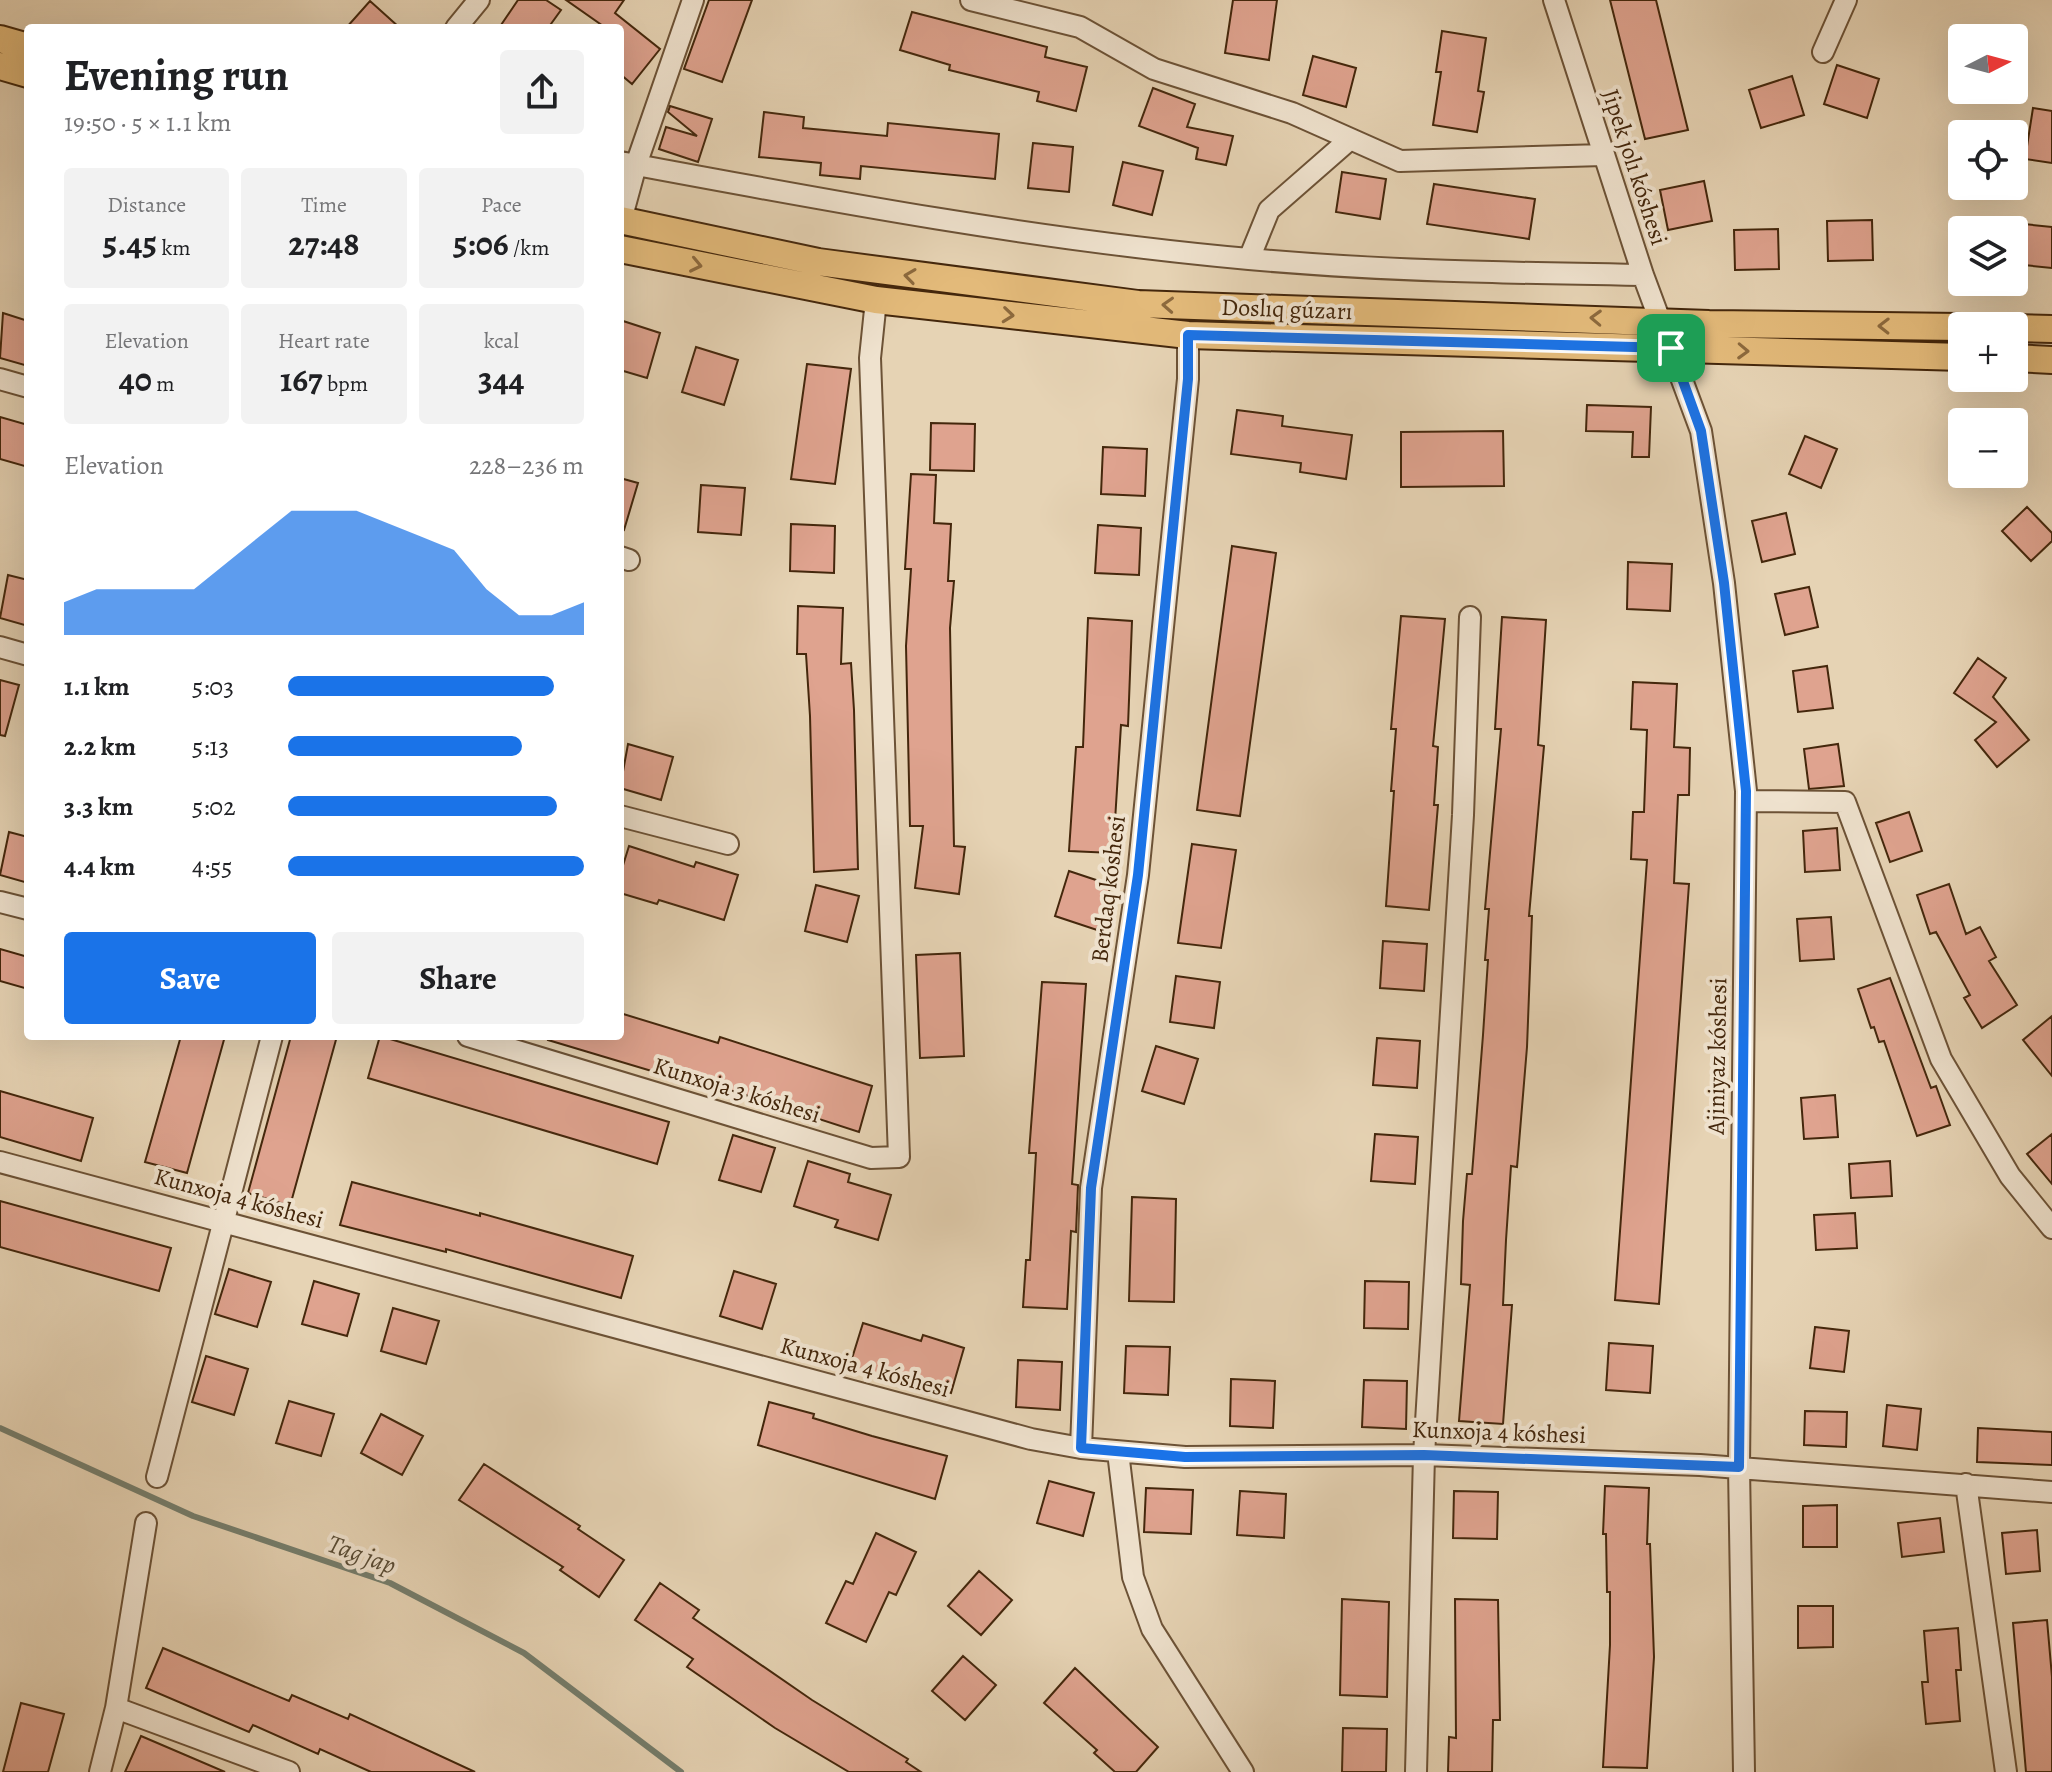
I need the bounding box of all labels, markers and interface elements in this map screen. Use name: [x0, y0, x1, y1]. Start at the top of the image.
north arrow: [1948, 24, 2028, 104]
map controls: [1948, 24, 2028, 488]
text: Evening run: [64, 45, 289, 105]
button: share: [500, 50, 584, 134]
street label: Jipek jolı kóshesi: [1595, 85, 1675, 249]
text: 19:50 · 5 × 1.1 km: [64, 105, 231, 140]
button: locate: [1948, 120, 2028, 200]
text: Distance: [107, 190, 186, 220]
text: Time: [301, 190, 347, 220]
text: Pace: [481, 190, 522, 220]
button: layers: [1948, 216, 2028, 296]
text: 5.45: [103, 220, 157, 267]
text: 27:48: [288, 220, 360, 267]
text: 5:06: [453, 220, 509, 267]
text: km: [157, 233, 191, 263]
text: /km: [509, 233, 550, 263]
one-way arrow: [689, 256, 702, 273]
one-way arrow: [903, 268, 917, 285]
street label: Doslıq gúzarı: [1221, 291, 1353, 327]
one-way arrow: [1161, 297, 1174, 314]
one-way arrow: [1001, 306, 1015, 323]
one-way arrow: [1589, 310, 1602, 327]
button: +: [1948, 312, 2028, 392]
pin: [1637, 314, 1705, 382]
one-way arrow: [1877, 317, 1890, 335]
text: Elevation: [104, 326, 189, 356]
text: Heart rate: [278, 326, 370, 356]
text: kcal: [484, 326, 519, 356]
icon: arrive: [1649, 326, 1693, 370]
one-way arrow: [1737, 343, 1750, 360]
text: 40: [119, 356, 152, 403]
text: 167: [280, 356, 323, 403]
text: 344: [478, 356, 525, 403]
text: m: [152, 369, 175, 399]
text: bpm: [323, 369, 368, 399]
button: −: [1948, 408, 2028, 488]
text: Elevation: [64, 448, 164, 483]
text: 228–236 m: [469, 448, 584, 483]
text: 1.1 km: [64, 669, 130, 704]
text: 5:03: [192, 669, 234, 704]
text: 2.2 km: [64, 729, 136, 764]
text: 5:13: [192, 729, 229, 764]
text: 3.3 km: [64, 789, 133, 824]
text: 5:02: [192, 789, 236, 824]
street label: Berdaq kóshesi: [1083, 814, 1133, 964]
text: 4.4 km: [64, 849, 135, 884]
text: 4:55: [192, 849, 232, 884]
button: Save: [64, 932, 316, 1024]
button: Share: [332, 932, 584, 1024]
street label: Ajiniyaz kóshesi: [1700, 977, 1734, 1136]
street label: Kunxoja 3 kóshesi: [649, 1049, 825, 1131]
street label: Kunxoja 4 kóshesi: [151, 1160, 327, 1236]
street label: Kunxoja 4 kóshesi: [777, 1329, 953, 1405]
street label: Kunxoja 4 kóshesi: [1411, 1413, 1587, 1451]
water label: Tag jap: [323, 1526, 401, 1583]

